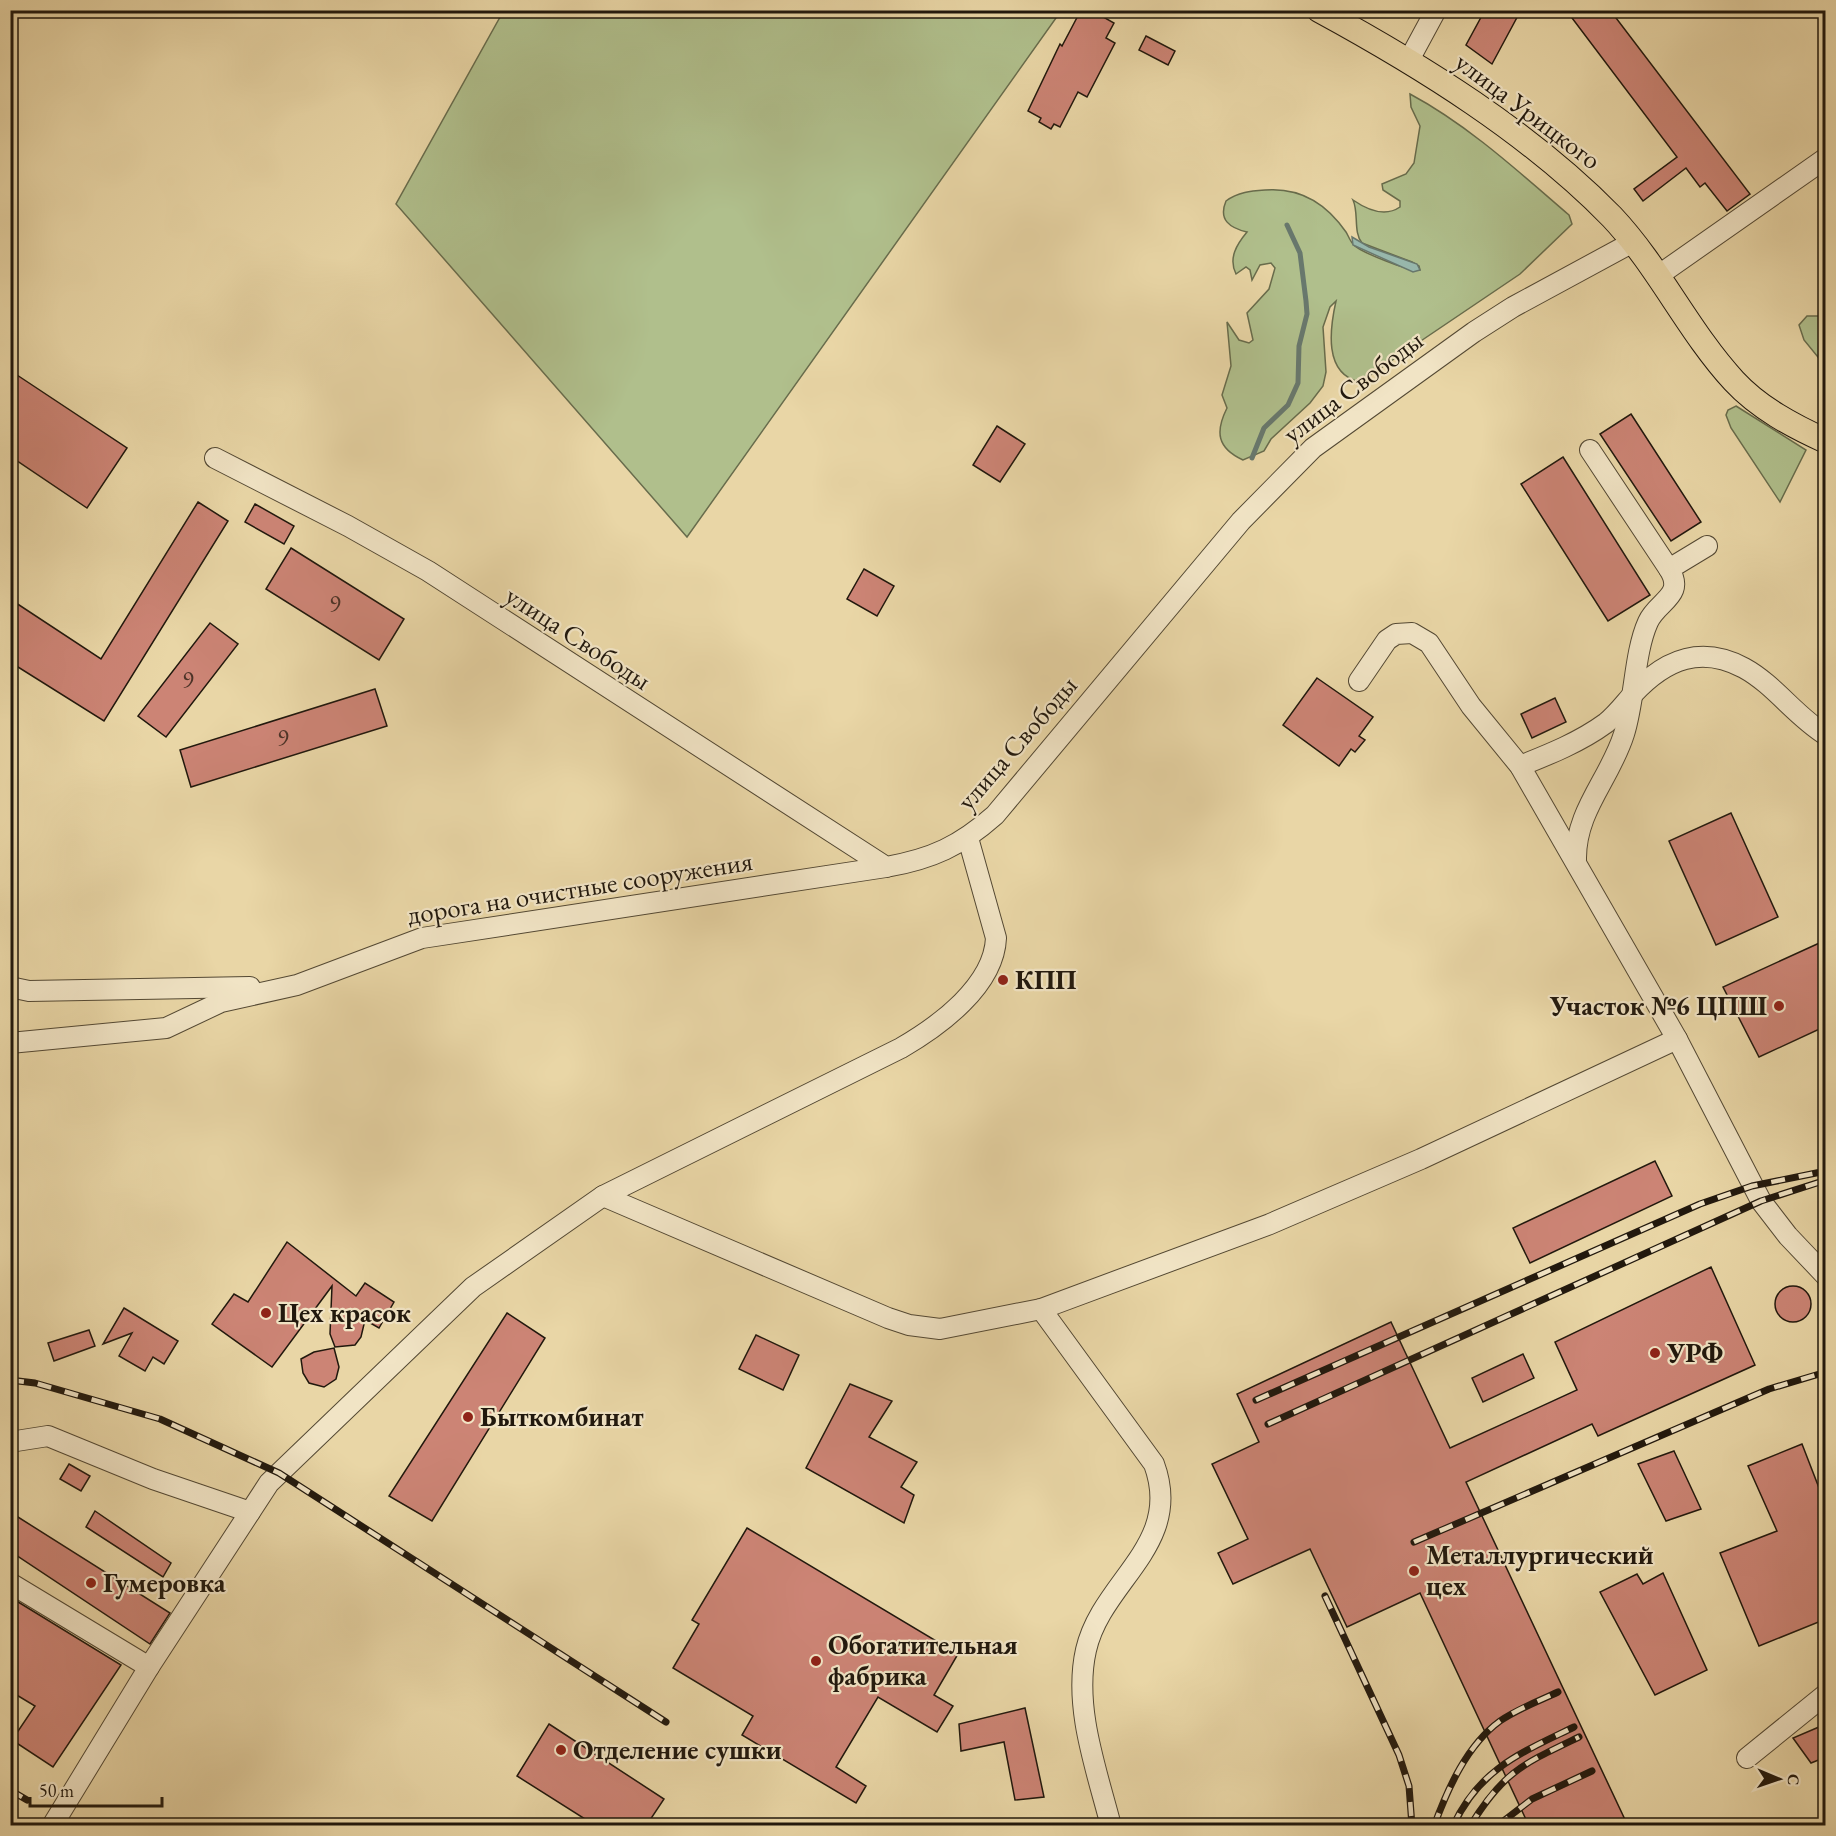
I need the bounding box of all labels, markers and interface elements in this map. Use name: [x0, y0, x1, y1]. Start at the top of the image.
street label: улица Урицкого: [1448, 44, 1608, 177]
street label: улица Свободы: [1276, 322, 1430, 451]
street label: улица Свободы: [499, 578, 658, 698]
house number: 9: [329, 588, 341, 619]
house number: 9: [182, 664, 194, 695]
street label: улица Свободы: [949, 668, 1085, 817]
house number: 9: [277, 722, 289, 753]
street label: дорога на очистные сооружения: [405, 843, 755, 932]
place label: КПП: [1015, 962, 1077, 997]
marker: КПП: [996, 973, 1010, 987]
place label: Участок №6 ЦПШ: [1549, 988, 1767, 1023]
marker: Участок №6 ЦПШ: [1772, 999, 1786, 1013]
place label: Цех красок: [278, 1295, 411, 1330]
marker: Цех красок: [259, 1306, 273, 1320]
place label: УРФ: [1666, 1335, 1723, 1370]
marker: УРФ: [1648, 1346, 1662, 1360]
place label: Быткомбинат: [480, 1399, 644, 1434]
marker: Быткомбинат: [461, 1410, 475, 1424]
place label: Металлургический цех: [1426, 1537, 1654, 1603]
marker: Металлургический цех: [1407, 1564, 1421, 1578]
place label: Гумеровка: [103, 1565, 226, 1600]
marker: Гумеровка: [84, 1576, 98, 1590]
place label: Обогатительная фабрика: [828, 1627, 1018, 1693]
marker: Обогатительная фабрика: [809, 1654, 823, 1668]
place label: Отделение сушки: [573, 1732, 782, 1767]
marker: Отделение сушки: [554, 1743, 568, 1757]
north arrow: [1749, 1749, 1809, 1809]
scale bar: [30, 1770, 162, 1808]
text: С: [1783, 1773, 1804, 1786]
text: 50 m: [39, 1779, 74, 1802]

